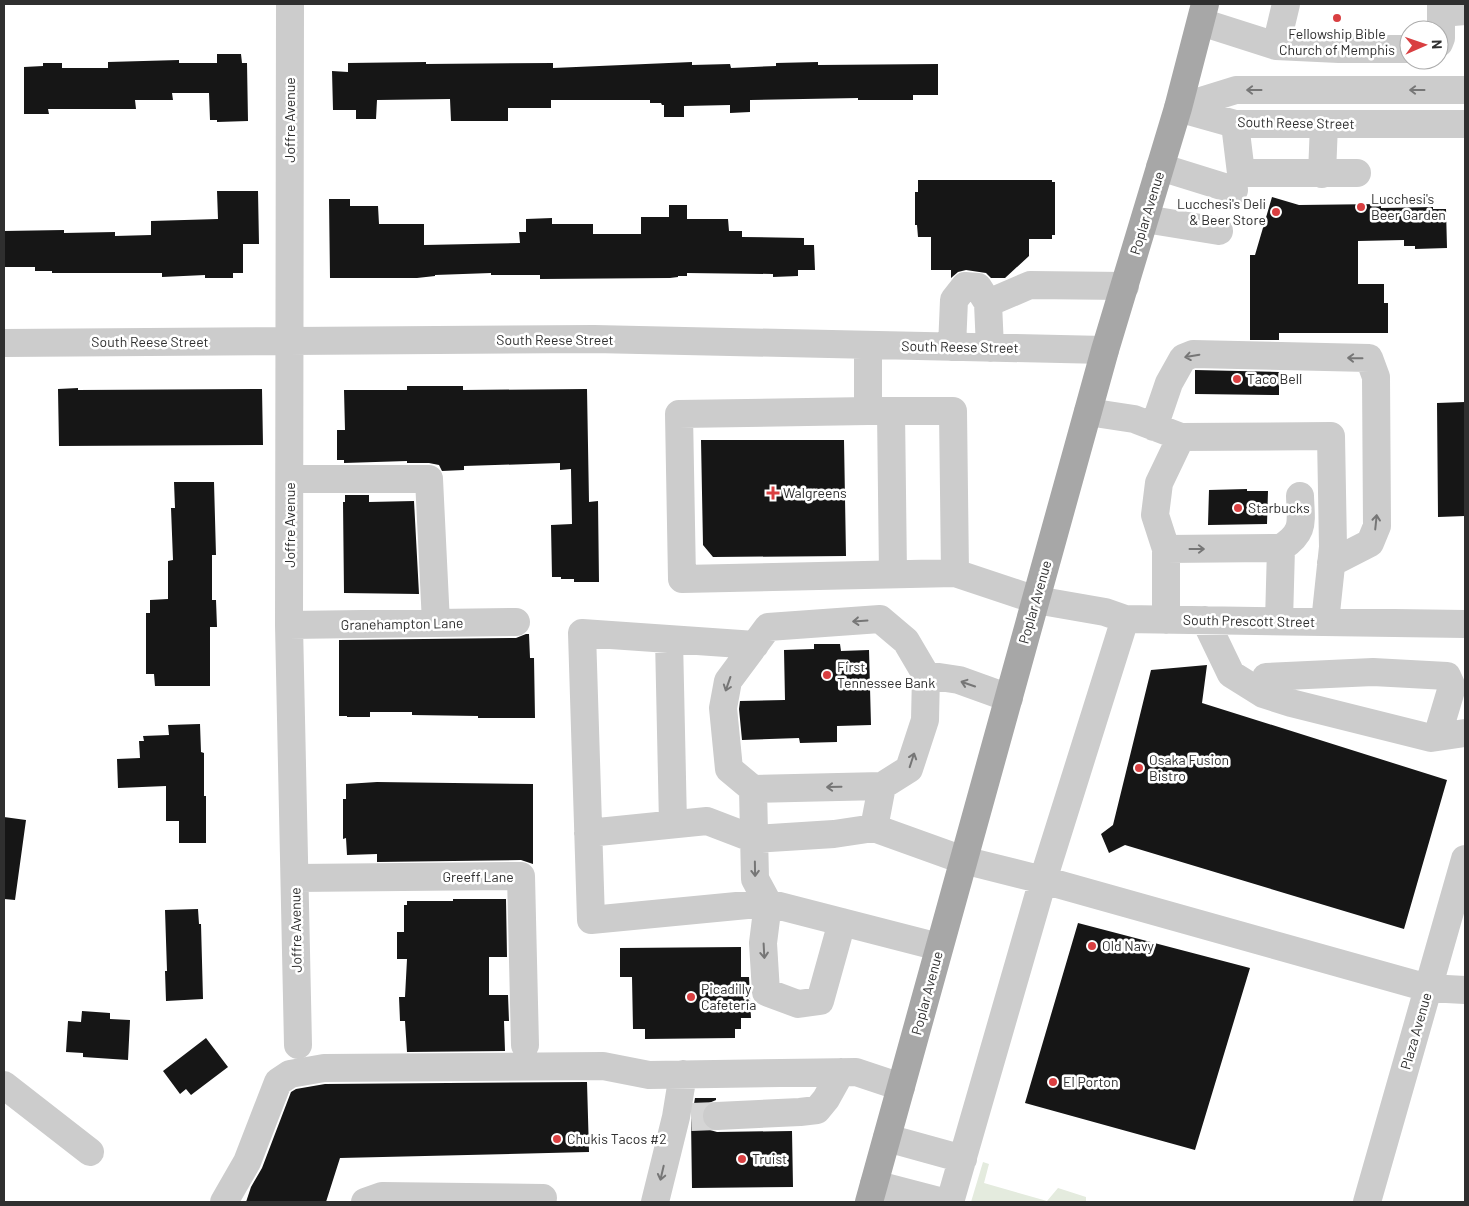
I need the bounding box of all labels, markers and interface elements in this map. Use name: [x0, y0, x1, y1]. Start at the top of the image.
marker: Fellowship Bible Church of Memphis: [1331, 12, 1343, 24]
north arrow: [1399, 20, 1449, 70]
place label: Fellowship Bible Church of Memphis: [1279, 25, 1395, 58]
text: N: [1429, 40, 1446, 49]
street label: Joffre Avenue: [281, 77, 298, 163]
one-way arrow: [1246, 85, 1262, 95]
one-way arrow: [1409, 85, 1425, 95]
street label: South Reese Street: [1237, 113, 1355, 132]
street label: Poplar Avenue: [1126, 169, 1167, 257]
place label: Lucchesi's Beer Garden: [1371, 190, 1446, 223]
place label: Lucchesi's Deli & Beer Store: [1177, 195, 1266, 228]
marker: Lucchesi's Beer Garden: [1355, 201, 1367, 213]
marker: Lucchesi's Deli & Beer Store: [1270, 206, 1282, 218]
street label: South Reese Street: [496, 331, 614, 348]
street label: South Reese Street: [91, 333, 209, 350]
street label: South Reese Street: [901, 337, 1019, 356]
one-way arrow: [1185, 351, 1201, 361]
one-way arrow: [1347, 353, 1363, 363]
place label: Taco Bell: [1247, 370, 1302, 387]
marker: Taco Bell: [1231, 373, 1243, 385]
street label: Joffre Avenue: [281, 482, 298, 568]
place label: Walgreens: [783, 484, 847, 501]
marker: Walgreens: [767, 487, 779, 499]
place label: Starbucks: [1248, 499, 1310, 516]
marker: Starbucks: [1232, 502, 1244, 514]
one-way arrow: [1371, 514, 1380, 530]
one-way arrow: [1188, 544, 1205, 554]
street label: Poplar Avenue: [1014, 558, 1055, 646]
street label: South Prescott Street: [1183, 611, 1315, 630]
street label: Granehampton Lane: [341, 614, 463, 633]
one-way arrow: [852, 616, 868, 625]
place label: First Tennessee Bank: [837, 658, 935, 691]
marker: First Tennessee Bank: [821, 669, 833, 681]
one-way arrow: [723, 676, 733, 692]
one-way arrow: [961, 679, 976, 688]
place label: Osaka Fusion Bistro: [1149, 751, 1229, 784]
one-way arrow: [908, 752, 917, 768]
marker: Osaka Fusion Bistro: [1133, 762, 1145, 774]
one-way arrow: [826, 783, 842, 792]
one-way arrow: [750, 861, 760, 877]
street label: Greeff Lane: [442, 868, 514, 885]
street label: Joffre Avenue: [286, 887, 305, 973]
place label: Old Navy: [1102, 937, 1155, 954]
marker: Old Navy: [1086, 940, 1098, 952]
one-way arrow: [759, 942, 769, 959]
street label: Poplar Avenue: [907, 949, 946, 1037]
place label: Picadilly Cafeteria: [701, 980, 756, 1013]
street label: Plaza Avenue: [1396, 990, 1435, 1071]
marker: Picadilly Cafeteria: [685, 991, 697, 1003]
place label: El Porton: [1063, 1073, 1119, 1090]
marker: El Porton: [1047, 1076, 1059, 1088]
place label: Chukis Tacos #2: [567, 1130, 667, 1147]
marker: Chukis Tacos #2: [551, 1133, 563, 1145]
place label: Truist: [752, 1150, 787, 1167]
marker: Truist: [736, 1153, 748, 1165]
one-way arrow: [657, 1165, 666, 1181]

